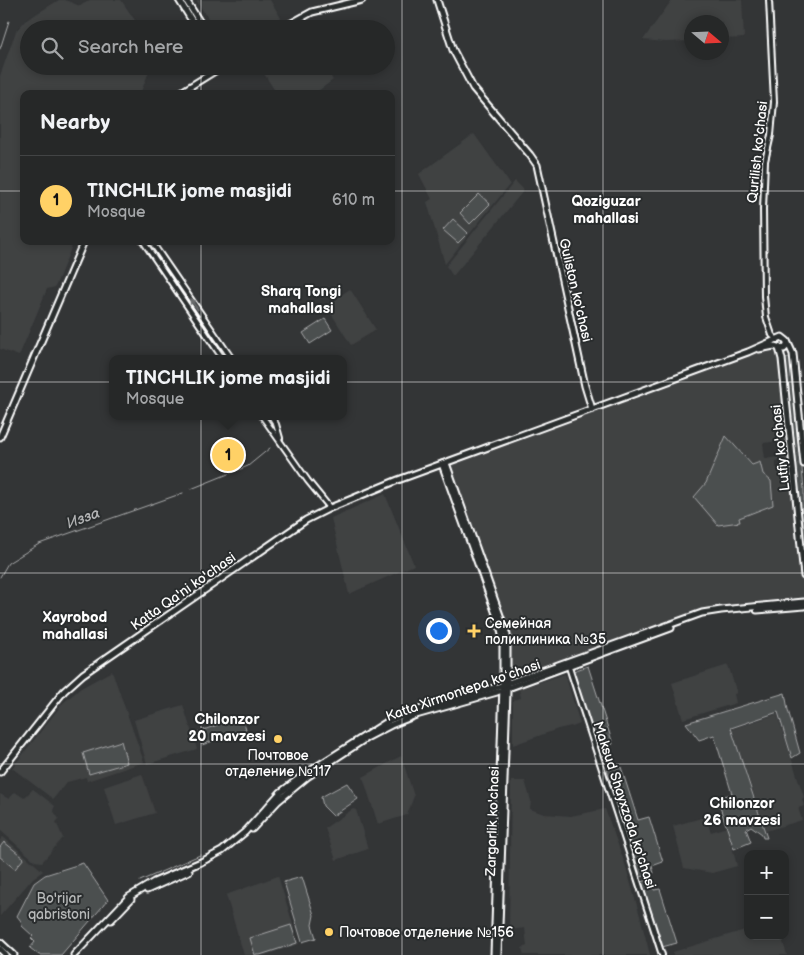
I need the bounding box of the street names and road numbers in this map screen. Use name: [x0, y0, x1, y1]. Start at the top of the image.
street label: Qurilish ko'chasi: [744, 100, 771, 204]
street label: Guliston ko'chasi: [555, 237, 596, 344]
street label: Lutfiy ko'chasi: [768, 404, 793, 492]
street label: Katta Qa'ni ko'chasi: [128, 549, 239, 634]
street label: Katta Xirmontepa koʻchasi: [384, 656, 543, 725]
street label: Maksud Shayxzoda ko'chasi: [589, 719, 660, 891]
street label: Zargarlik ko'chasi: [482, 766, 503, 877]

